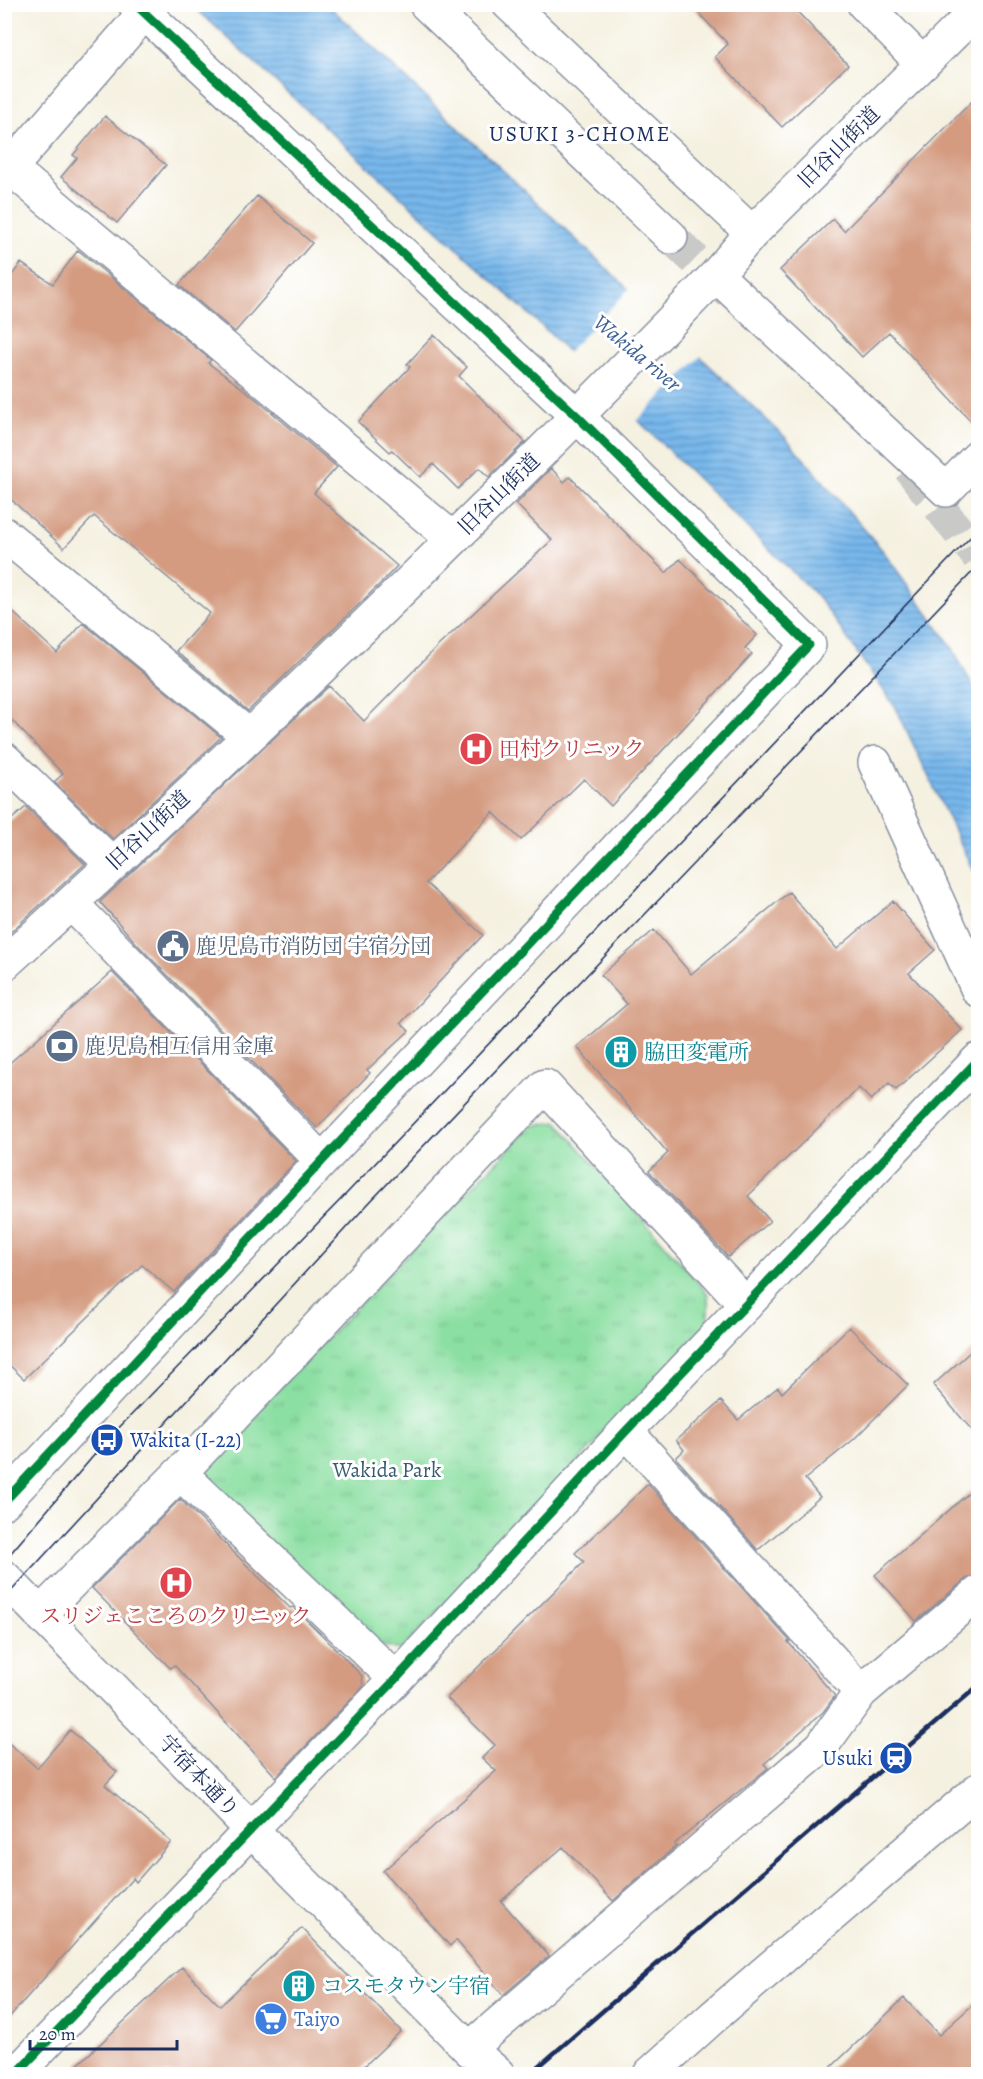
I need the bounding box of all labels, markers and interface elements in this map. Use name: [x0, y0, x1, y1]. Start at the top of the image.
street label: 旧谷山街道: [792, 100, 886, 194]
district label: USUKI 3-CHOME: [489, 119, 671, 149]
water label: Wakida river: [587, 308, 688, 399]
street label: 旧谷山街道: [452, 447, 546, 541]
hospital icon: 田村クリニック: [458, 731, 494, 767]
place label: 田村クリニック: [499, 735, 645, 763]
street label: 旧谷山街道: [100, 784, 196, 876]
public building icon: 鹿児島市消防団 宇宿分団: [155, 928, 191, 964]
place label: 鹿児島市消防団 宇宿分団: [196, 932, 431, 960]
bank icon: 鹿児島相互信用金庫: [44, 1028, 80, 1064]
place label: 鹿児島相互信用金庫: [85, 1032, 274, 1060]
building icon: 脇田変電所: [603, 1034, 639, 1070]
place label: 脇田変電所: [644, 1038, 749, 1066]
bus stop icon: Wakita (I-22): [89, 1422, 125, 1458]
place label: Wakita (I-22): [129, 1426, 241, 1454]
park label: Wakida Park: [332, 1456, 442, 1484]
hospital icon: スリジェこころのクリニック: [158, 1565, 194, 1601]
place label: スリジェこころのクリニック: [40, 1602, 312, 1630]
street label: 宇宿本通り: [152, 1729, 246, 1823]
station icon: Usuki: [878, 1740, 914, 1776]
place label: Usuki: [823, 1744, 873, 1772]
building icon: コスモタウン宇宿: [281, 1968, 317, 2004]
place label: コスモタウン宇宿: [322, 1972, 490, 2000]
supermarket icon: Taiyo: [253, 2001, 289, 2037]
place label: Taiyo: [294, 2005, 340, 2033]
scale bar: [30, 2013, 177, 2051]
text: 20 m: [39, 2022, 76, 2046]

